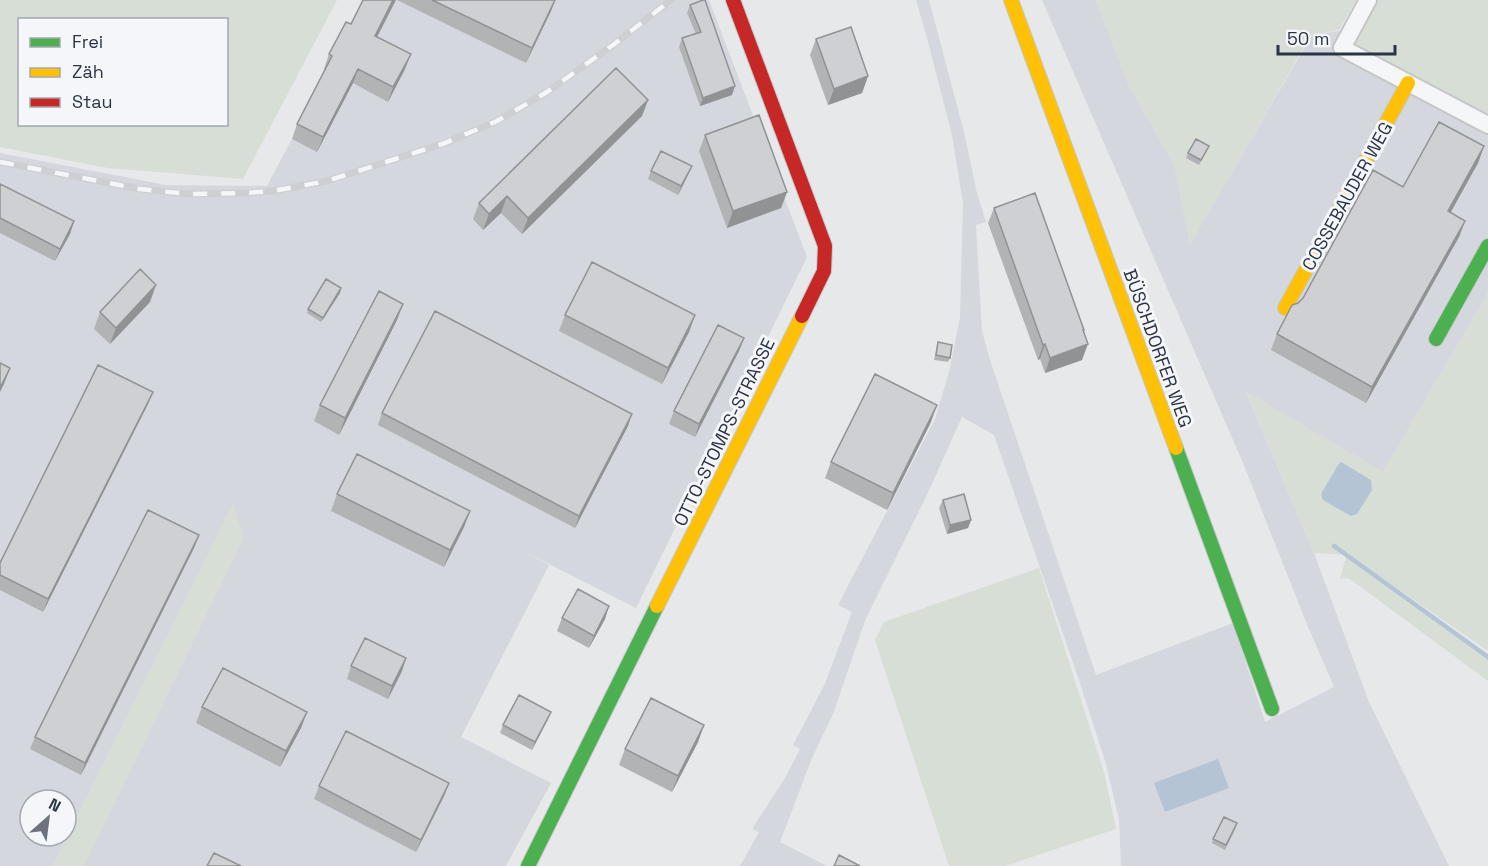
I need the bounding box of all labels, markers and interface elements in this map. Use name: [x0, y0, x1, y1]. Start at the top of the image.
legend: [18, 18, 228, 126]
scale bar: [1278, 18, 1395, 56]
text: 50 m: [1287, 27, 1329, 50]
text: Frei: [72, 30, 103, 53]
text: Zäh: [72, 60, 104, 83]
text: Stau: [72, 90, 112, 113]
street label: COSSEBAUDER WEG: [1297, 118, 1397, 274]
street label: BÜSCHDORFER WEG: [1119, 266, 1197, 430]
street label: OTTO-STOMPS-STRASSE: [668, 334, 780, 530]
north arrow: [18, 788, 78, 848]
text: N: [45, 793, 64, 817]

